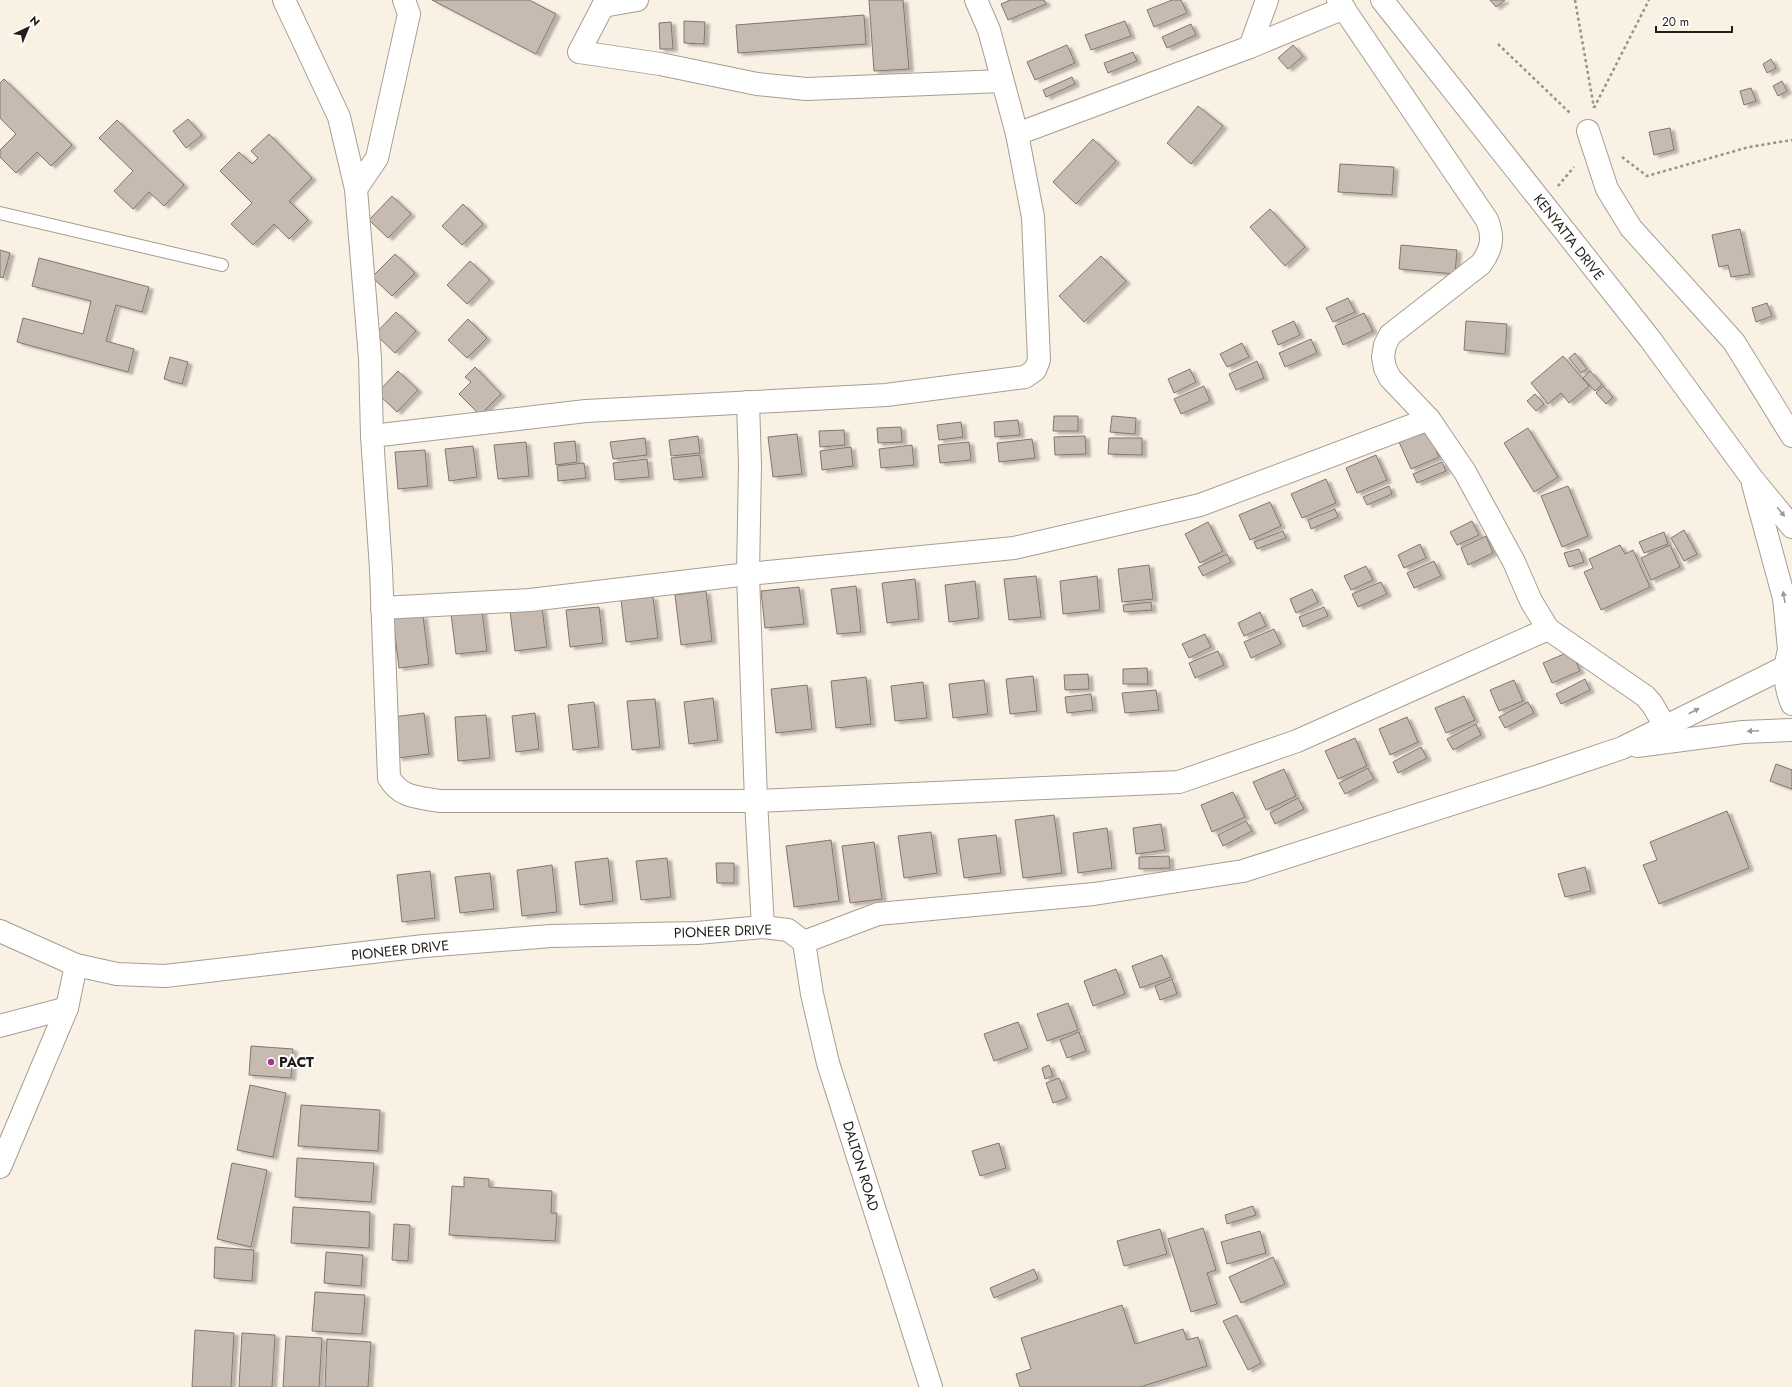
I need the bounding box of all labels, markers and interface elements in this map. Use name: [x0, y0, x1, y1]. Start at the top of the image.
north arrow: [8, 8, 48, 48]
scale bar: [1656, 8, 1732, 34]
text: N: [26, 12, 44, 30]
text: 20 m: [1662, 13, 1689, 31]
street label: KENYATTA DRIVE: [1529, 190, 1609, 284]
one-way arrow: [1777, 507, 1785, 518]
one-way arrow: [1780, 591, 1786, 603]
one-way arrow: [1688, 707, 1700, 714]
one-way arrow: [1747, 728, 1759, 735]
street label: PIONEER DRIVE: [674, 919, 772, 943]
street label: PIONEER DRIVE: [350, 935, 450, 965]
place label: PACT: [279, 1052, 314, 1072]
marker: PACT: [266, 1057, 276, 1067]
street label: DALTON ROAD: [838, 1119, 884, 1213]

